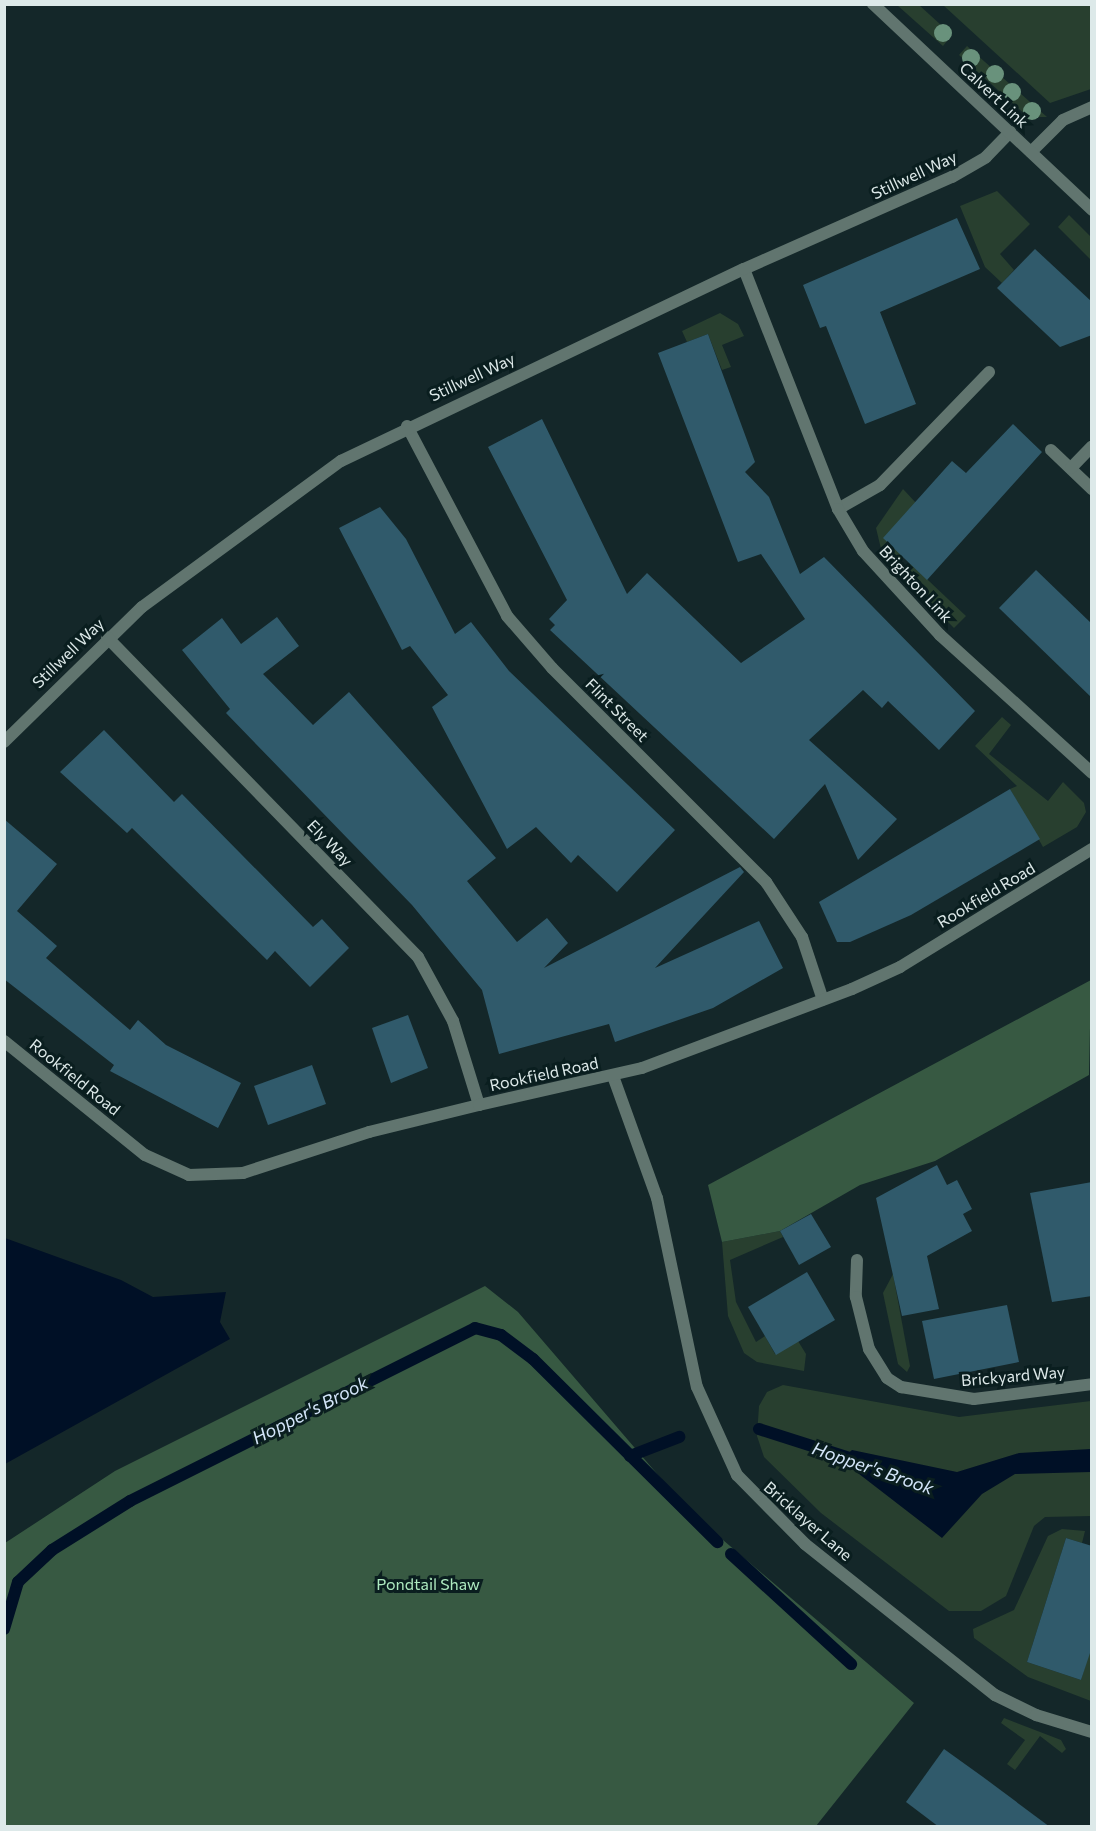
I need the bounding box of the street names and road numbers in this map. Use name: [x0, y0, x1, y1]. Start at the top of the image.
street label: Calvert Link: [956, 58, 1032, 132]
street label: Stillwell Way: [868, 147, 960, 203]
street label: Stillwell Way: [426, 349, 518, 405]
street label: Brighton Link: [876, 542, 956, 626]
street label: Stillwell Way: [28, 614, 108, 692]
street label: Flint Street: [581, 674, 653, 746]
street label: Ely Way: [303, 816, 357, 870]
street label: Rookfield Road: [934, 858, 1038, 932]
street label: Rookfield Road: [26, 1035, 124, 1119]
street label: Rookfield Road: [488, 1053, 600, 1095]
street label: Brickyard Way: [960, 1362, 1066, 1390]
street label: Bricklayer Lane: [760, 1477, 856, 1565]

